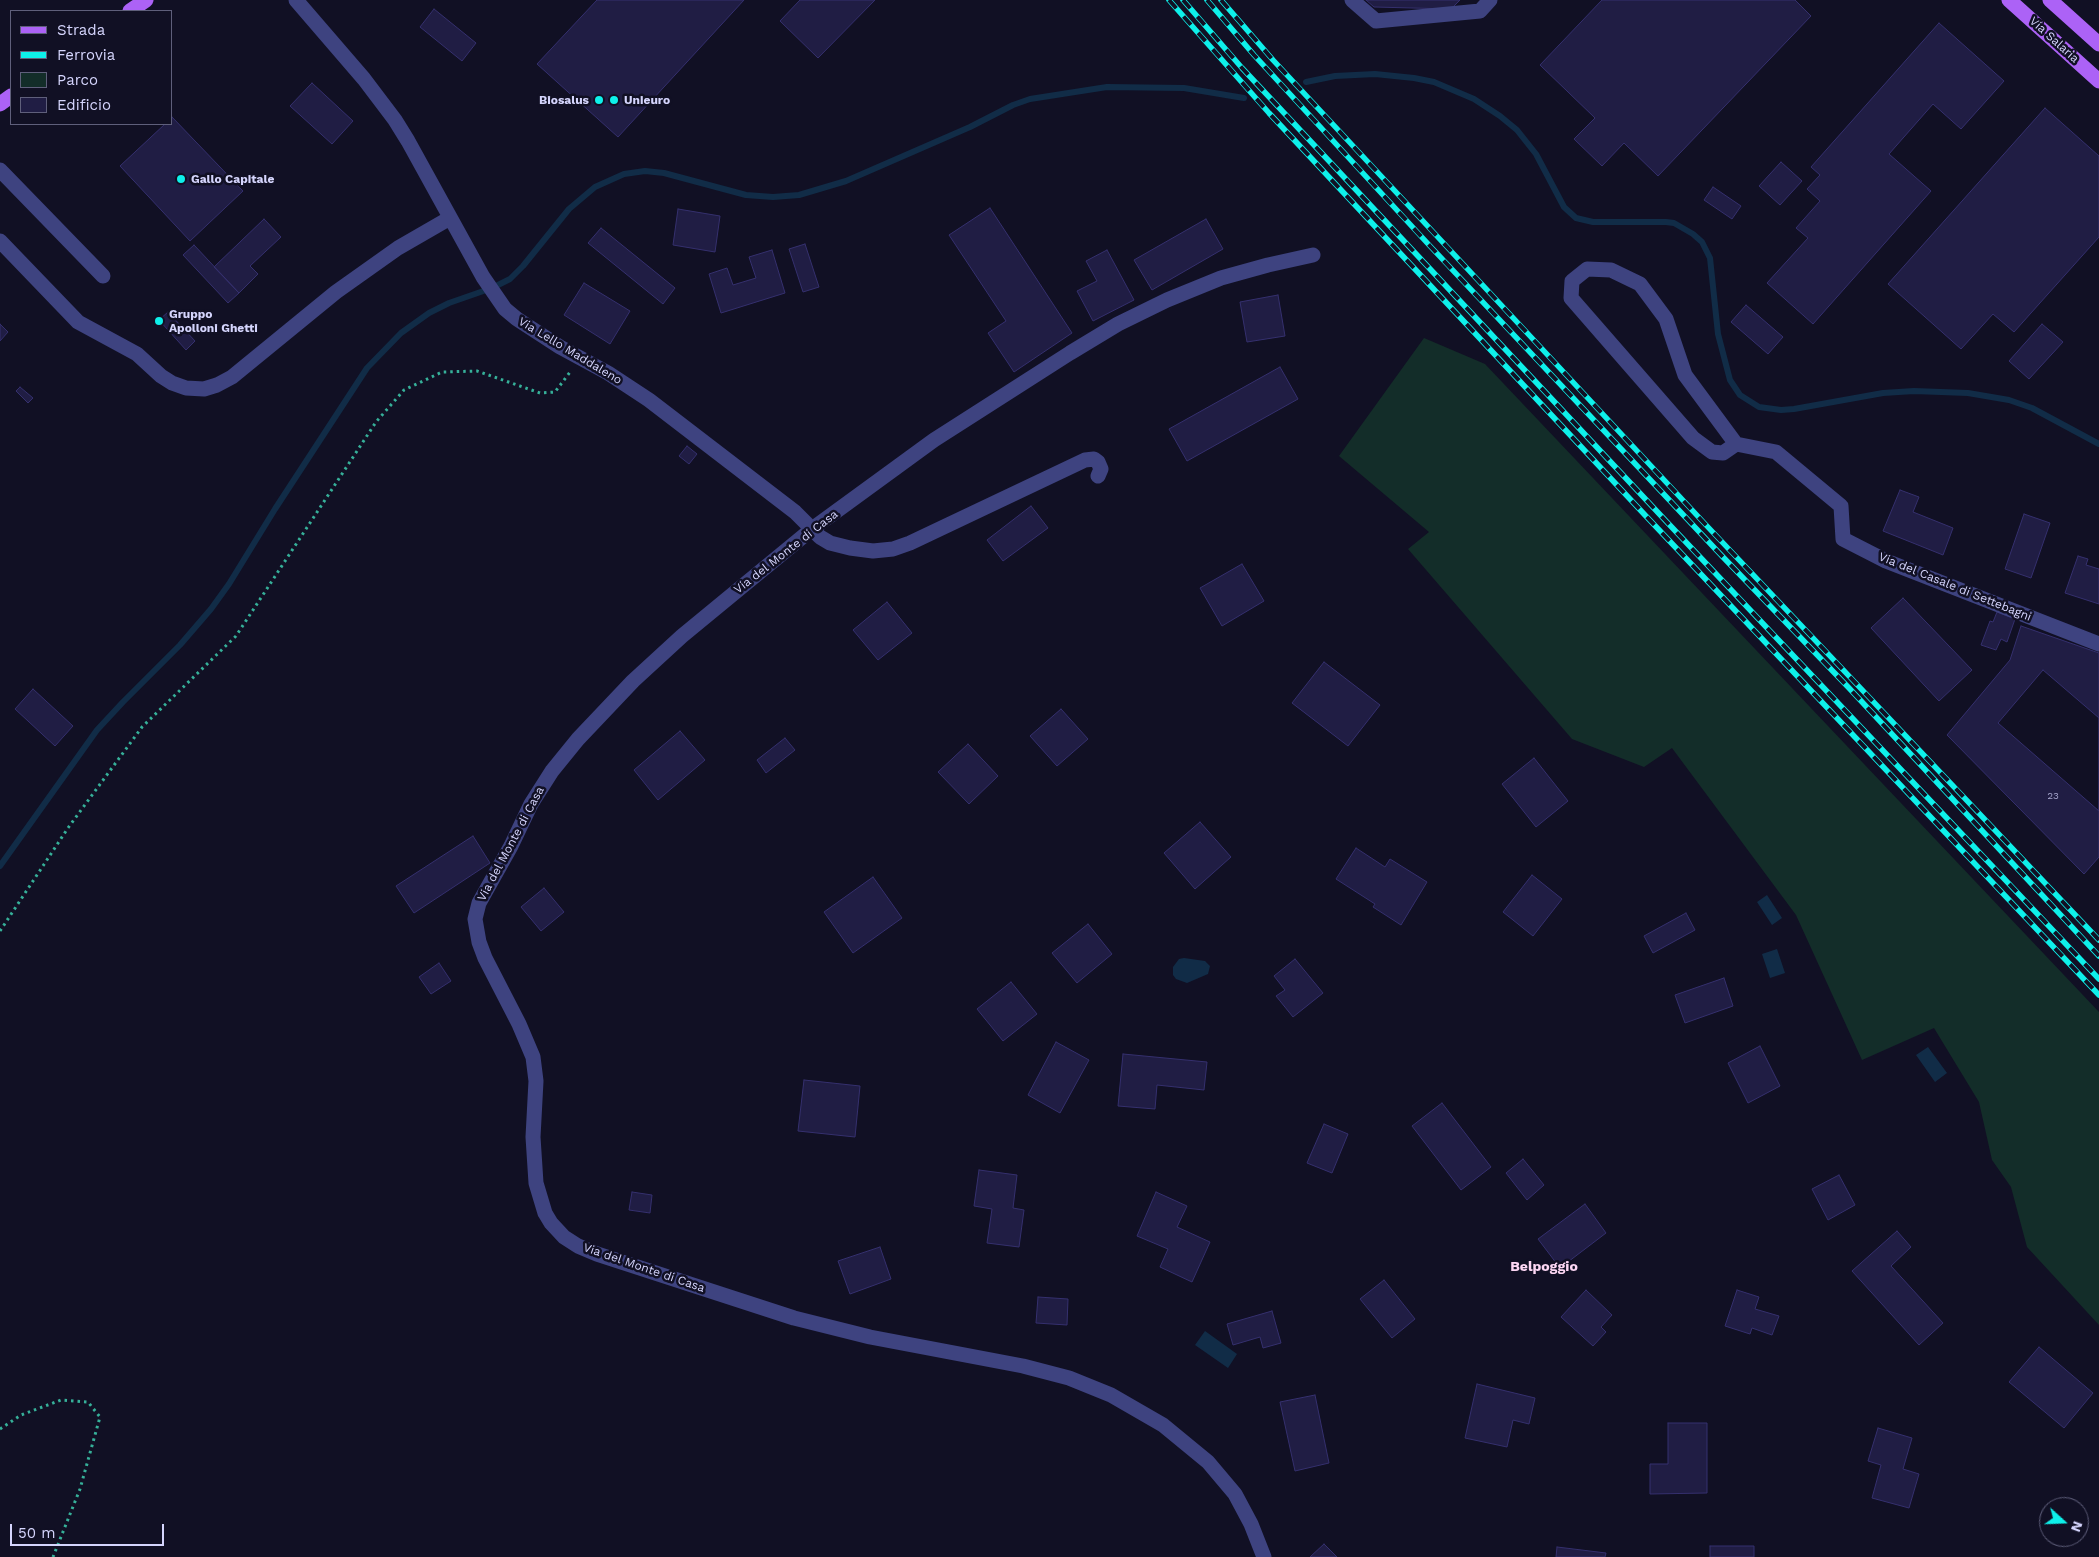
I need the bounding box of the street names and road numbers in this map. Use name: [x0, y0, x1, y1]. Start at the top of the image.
street label: Via Salaria: [2026, 14, 2082, 66]
street label: Via Lello Maddaleno: [516, 314, 624, 388]
street label: Via del Monte di Casa: [731, 507, 841, 597]
street label: Via del Casale di Settebagni: [1876, 550, 2034, 624]
street label: Via del Monte di Casa: [475, 784, 547, 904]
street label: Via del Monte di Casa: [581, 1240, 707, 1296]

